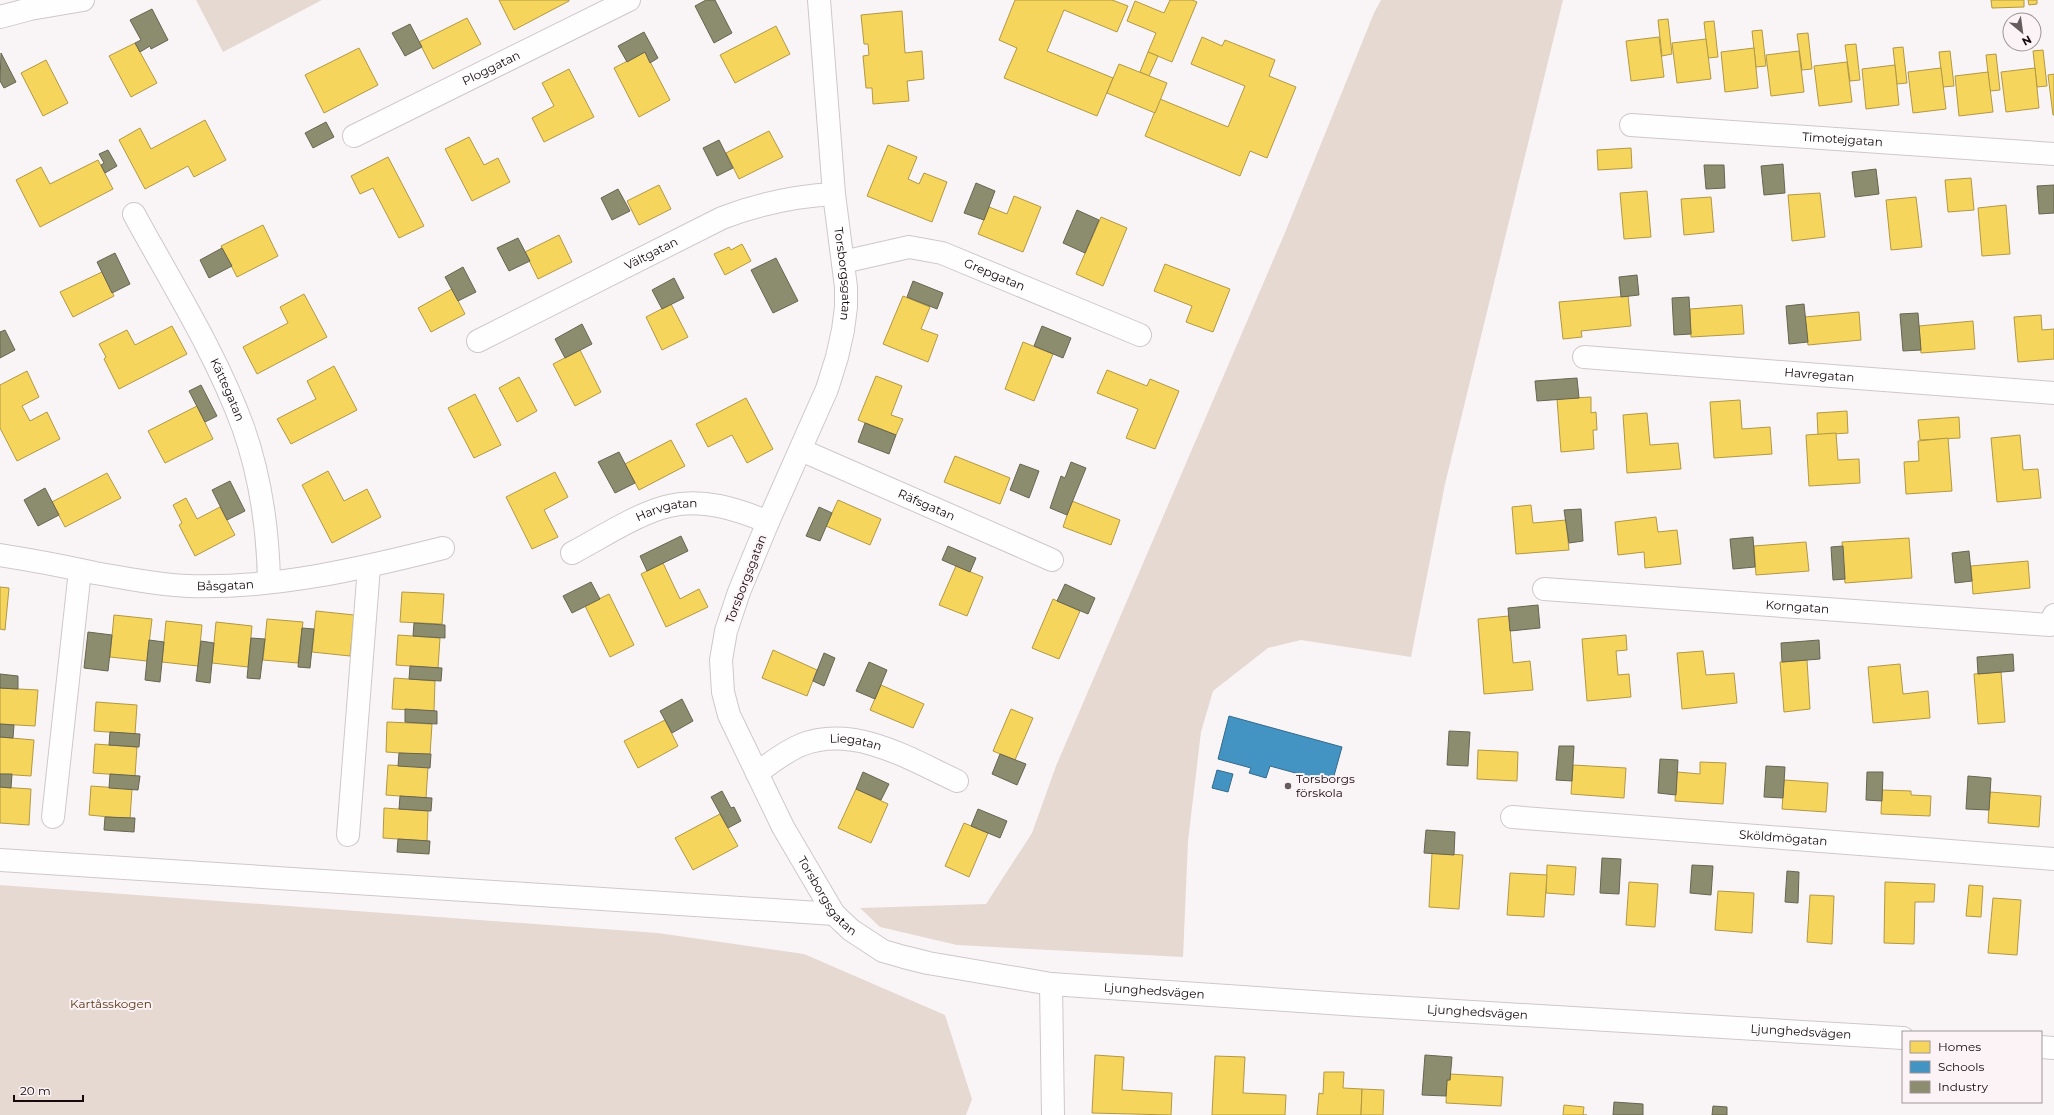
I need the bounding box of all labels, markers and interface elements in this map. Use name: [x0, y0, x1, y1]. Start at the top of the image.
north arrow: [2002, 12, 2042, 52]
text: N: [2020, 32, 2034, 49]
street label: Ploggatan: [459, 47, 522, 88]
street label: Timotejgatan: [1802, 129, 1883, 149]
street label: Torsborgsgatan: [831, 226, 854, 322]
street label: Vältgatan: [622, 234, 680, 273]
street label: Grepgatan: [962, 255, 1027, 294]
street label: Kättegatan: [207, 355, 248, 423]
street label: Havregatan: [1784, 364, 1855, 385]
street label: Räfsgatan: [896, 485, 958, 524]
street label: Harvgatan: [633, 495, 697, 524]
street label: Torsborgsgatan: [722, 532, 769, 625]
street label: Båsgatan: [197, 576, 254, 593]
street label: Korngatan: [1765, 597, 1830, 616]
street label: Liegatan: [829, 730, 884, 754]
place label: Torsborgs förskola: [1296, 771, 1355, 800]
marker: Torsborgs förskola: [1283, 781, 1293, 791]
street label: Sköldmögatan: [1738, 827, 1828, 848]
street label: Torsborgsgatan: [795, 853, 860, 939]
street label: Ljunghedsvägen: [1103, 980, 1205, 1001]
park label: Kartåsskogen: [70, 996, 152, 1011]
street label: Ljunghedsvägen: [1427, 1001, 1528, 1022]
street label: Ljunghedsvägen: [1750, 1021, 1852, 1042]
legend: [1902, 1031, 2042, 1103]
text: Homes: [1938, 1039, 1981, 1054]
text: Schools: [1938, 1059, 1984, 1074]
scale bar: [14, 1077, 83, 1103]
text: Industry: [1938, 1079, 1988, 1094]
text: 20 m: [20, 1083, 51, 1098]

